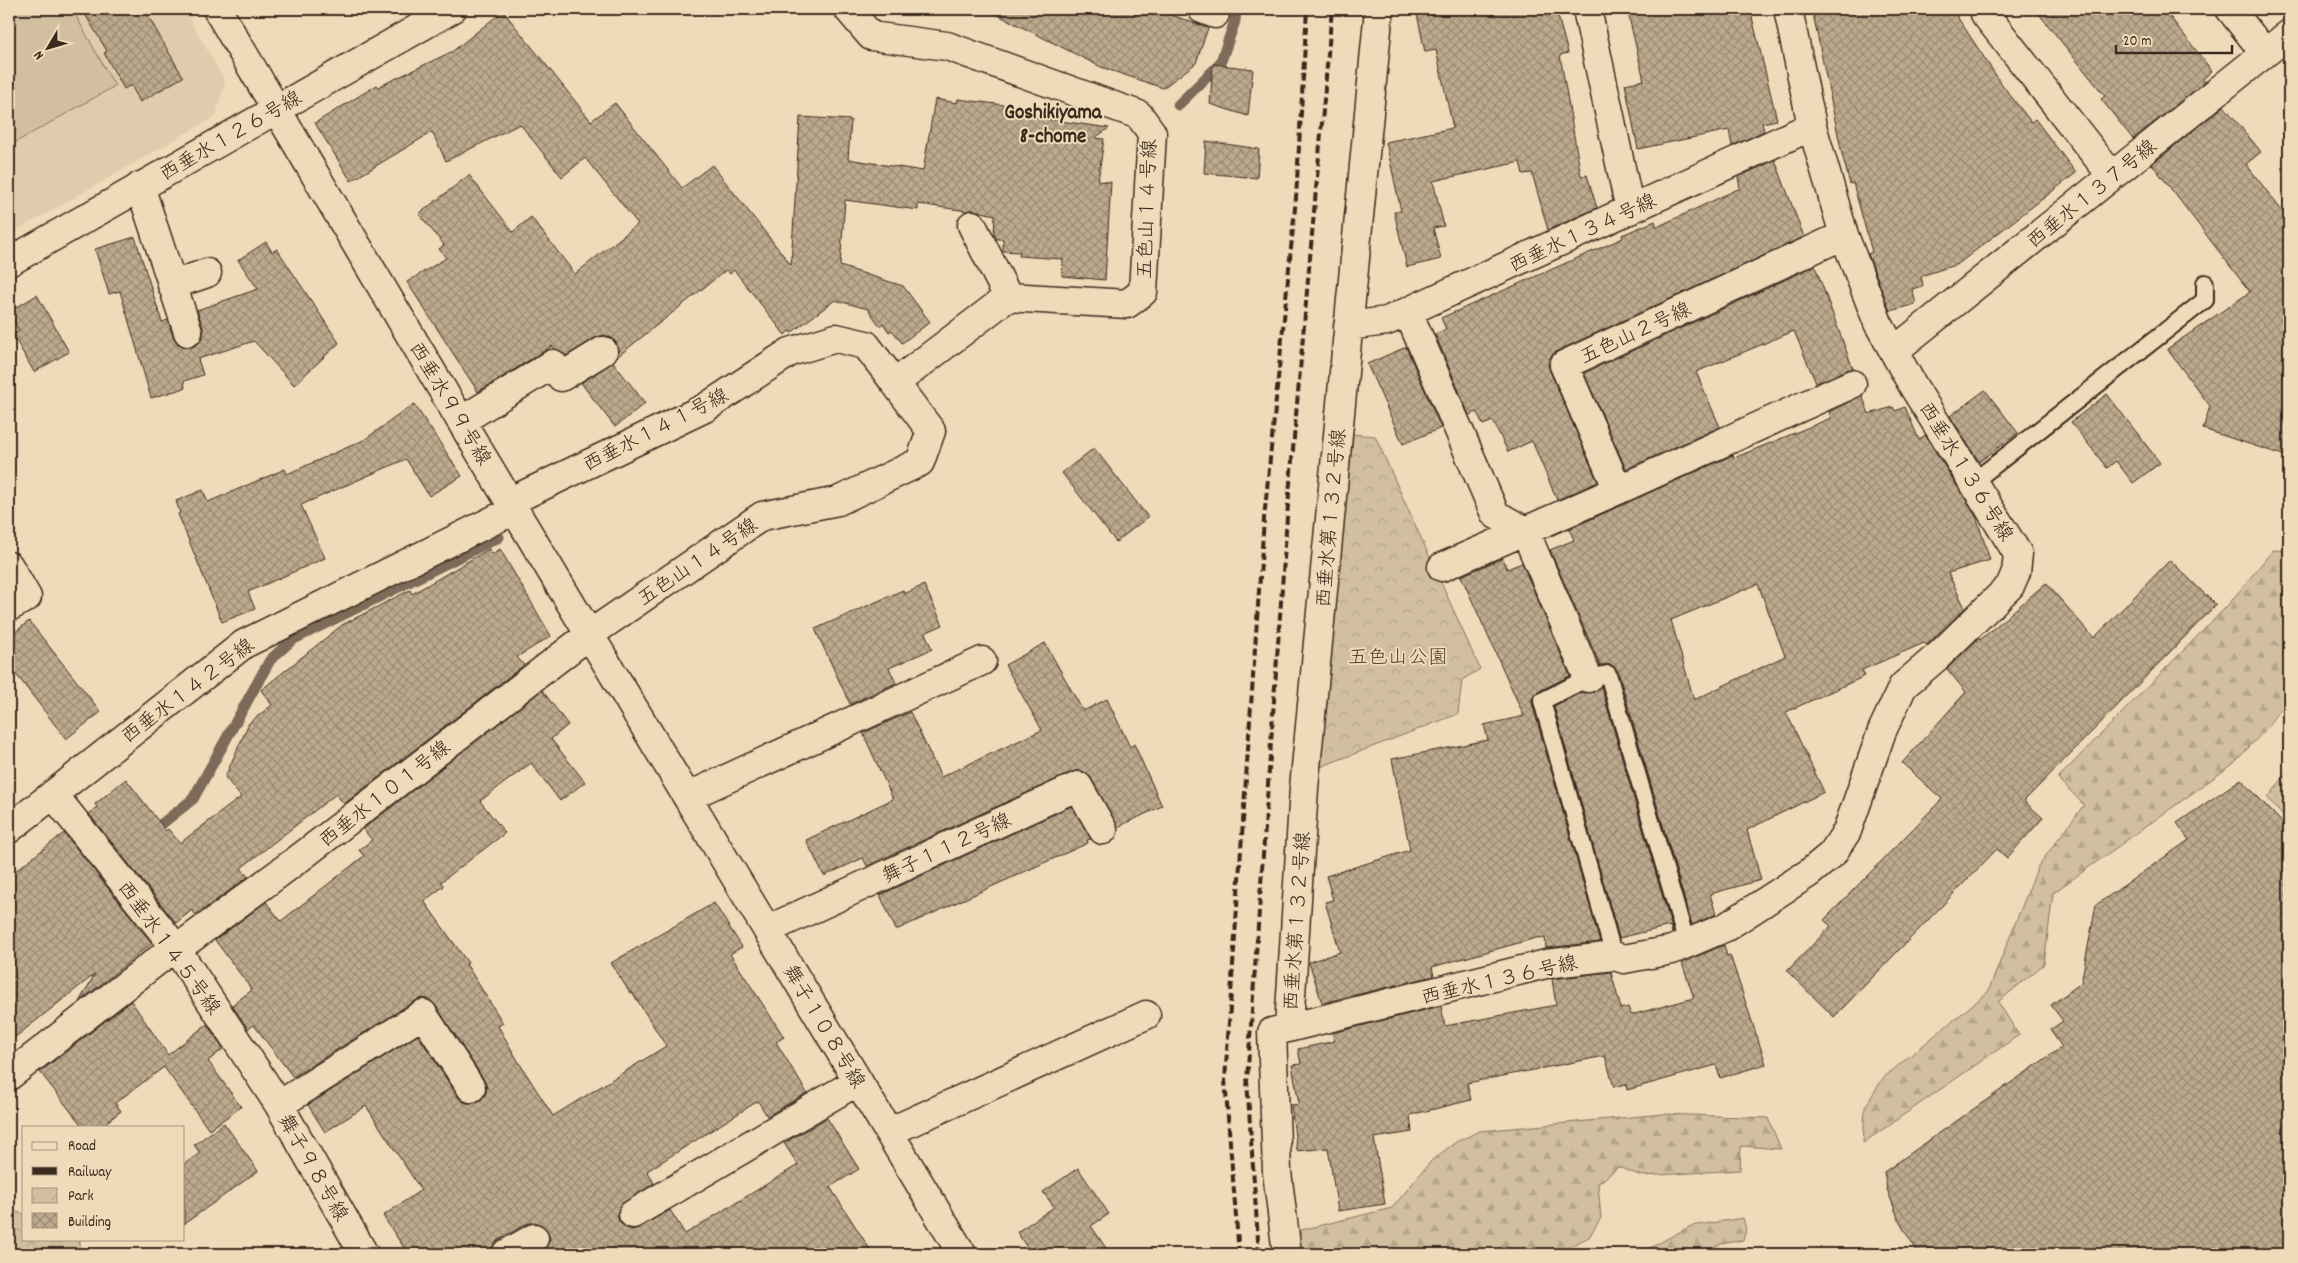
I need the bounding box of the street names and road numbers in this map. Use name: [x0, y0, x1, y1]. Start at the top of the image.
street label: 西垂水１２６号線: [155, 85, 308, 190]
street label: 西垂水１３７号線: [2022, 134, 2164, 257]
street label: 五色山１４号線: [1133, 139, 1165, 280]
street label: 西垂水１３４号線: [1505, 188, 1662, 281]
street label: 五色山２号線: [1576, 297, 1697, 373]
street label: 西垂水９９号線: [400, 337, 496, 472]
street label: 西垂水１４１号線: [579, 383, 734, 480]
street label: 西垂水１３６号線: [1910, 397, 2019, 548]
street label: 西垂水第１３２号線: [1311, 427, 1355, 609]
street label: 五色山１４号線: [633, 513, 765, 614]
street label: 西垂水１４２号線: [116, 633, 261, 752]
street label: 西垂水１０１号線: [314, 735, 458, 856]
street label: 舞子１１２号線: [878, 807, 1017, 892]
street label: 西垂水第１３２号線: [1279, 830, 1319, 1012]
street label: 西垂水１４５号線: [109, 876, 226, 1022]
street label: 西垂水１３６号線: [1419, 950, 1581, 1014]
street label: 舞子１０８号線: [774, 960, 870, 1095]
street label: 舞子９８号線: [269, 1110, 354, 1227]

